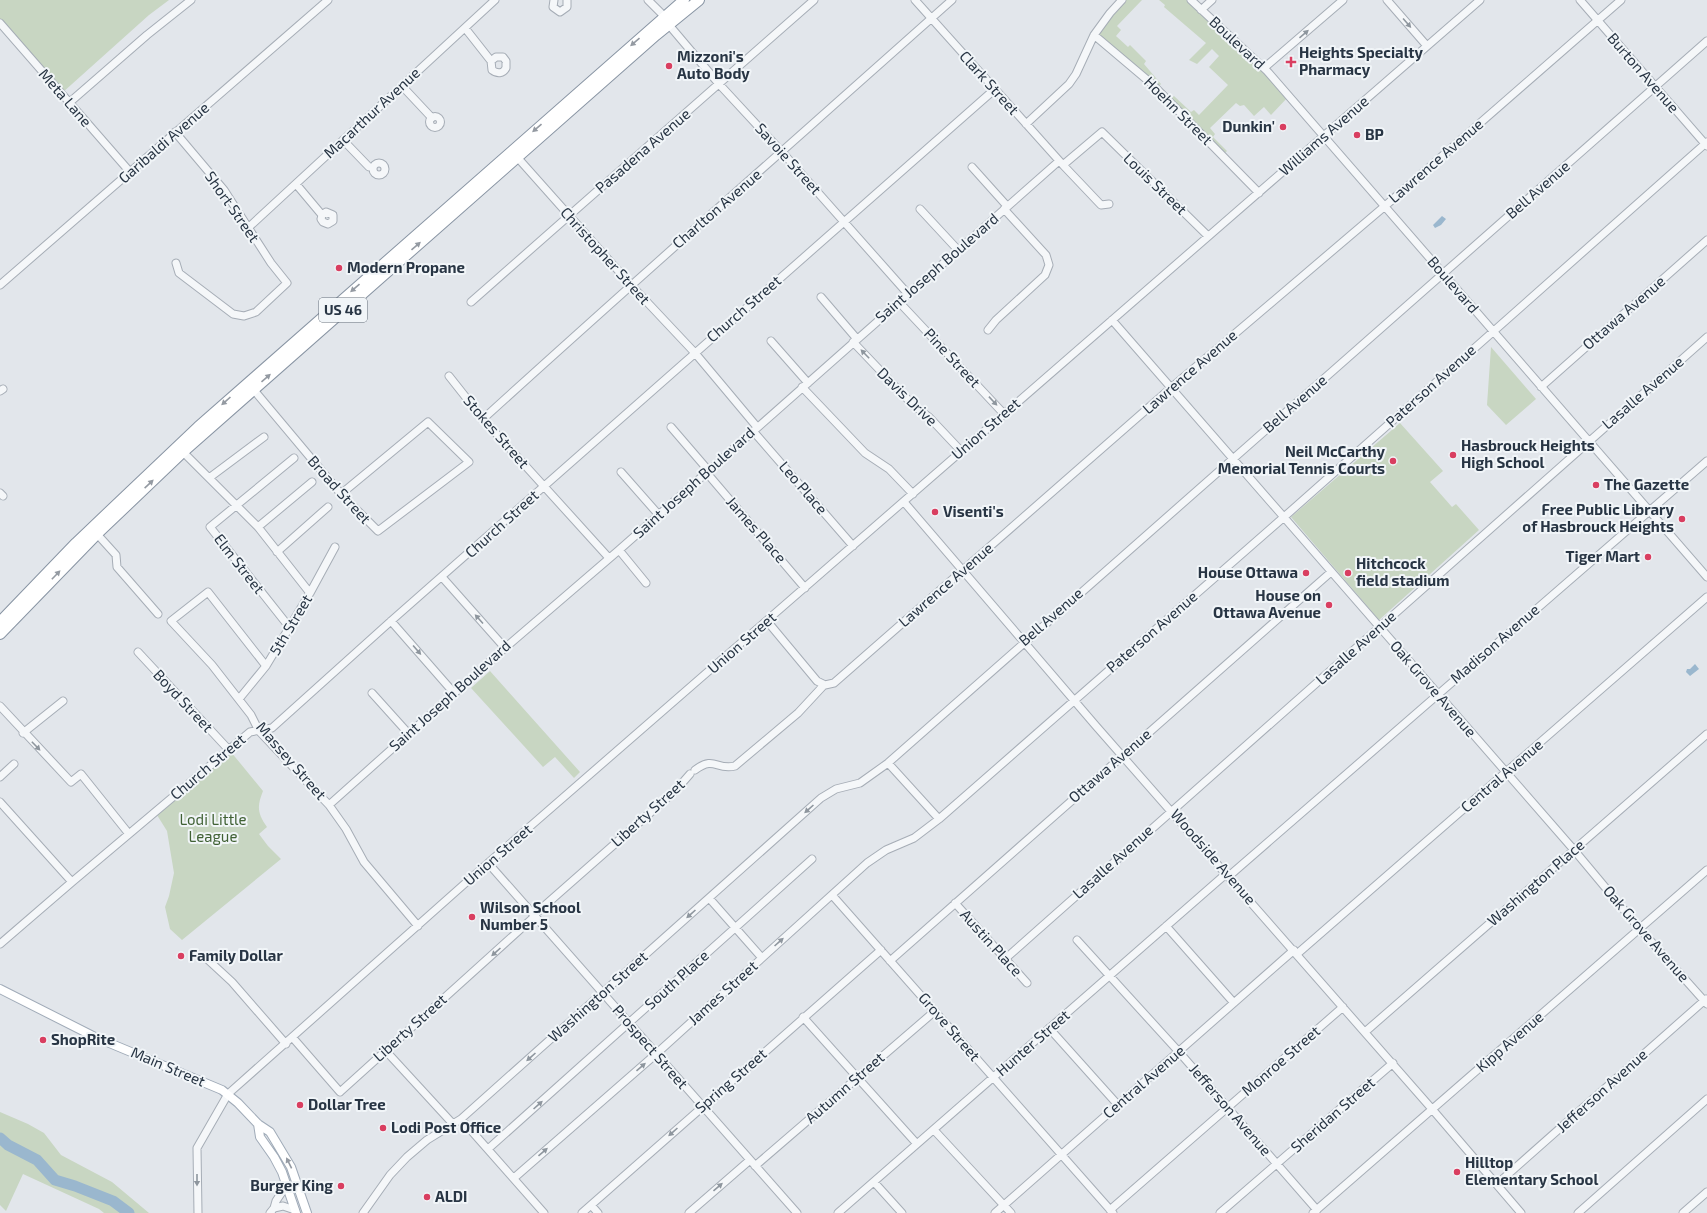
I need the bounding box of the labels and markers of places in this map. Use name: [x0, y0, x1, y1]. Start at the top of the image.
place label: Heights Specialty Pharmacy: [1299, 43, 1424, 79]
place label: Mizzoni's Auto Body: [677, 47, 750, 83]
marker: Heights Specialty Pharmacy: [1286, 57, 1296, 67]
marker: Mizzoni's Auto Body: [664, 61, 674, 71]
place label: Dunkin': [1222, 117, 1275, 135]
marker: Dunkin': [1278, 122, 1288, 132]
place label: BP: [1365, 125, 1384, 143]
marker: BP: [1352, 130, 1362, 140]
place label: Modern Propane: [347, 258, 465, 276]
marker: Modern Propane: [334, 263, 344, 273]
place label: Hasbrouck Heights High School: [1461, 436, 1595, 471]
place label: Neil McCarthy Memorial Tennis Courts: [1218, 442, 1385, 477]
marker: Hasbrouck Heights High School: [1448, 450, 1458, 460]
marker: Neil McCarthy Memorial Tennis Courts: [1388, 456, 1398, 466]
place label: The Gazette: [1604, 475, 1689, 493]
marker: The Gazette: [1591, 480, 1601, 490]
place label: Free Public Library of Hasbrouck Heights: [1522, 500, 1674, 535]
place label: Visenti's: [943, 502, 1004, 520]
marker: Visenti's: [930, 507, 940, 517]
marker: Free Public Library of Hasbrouck Heights: [1677, 514, 1687, 524]
place label: Tiger Mart: [1566, 547, 1640, 565]
marker: Tiger Mart: [1643, 552, 1653, 562]
place label: Hitchcock field stadium: [1356, 554, 1449, 589]
place label: House Ottawa: [1198, 563, 1298, 581]
marker: House Ottawa: [1301, 568, 1311, 578]
marker: Hitchcock field stadium: [1343, 568, 1353, 578]
place label: House on Ottawa Avenue: [1213, 586, 1321, 621]
marker: House on Ottawa Avenue: [1324, 600, 1334, 610]
place label: Wilson School Number 5: [480, 898, 581, 933]
marker: Wilson School Number 5: [467, 912, 477, 922]
place label: Family Dollar: [189, 946, 283, 965]
marker: Family Dollar: [176, 951, 186, 961]
place label: ShopRite: [51, 1030, 115, 1048]
marker: ShopRite: [38, 1035, 48, 1045]
place label: Dollar Tree: [308, 1095, 386, 1113]
marker: Dollar Tree: [295, 1100, 305, 1110]
place label: Lodi Post Office: [391, 1118, 501, 1136]
marker: Lodi Post Office: [378, 1123, 388, 1133]
place label: Hilltop Elementary School: [1465, 1153, 1598, 1189]
marker: Hilltop Elementary School: [1452, 1167, 1462, 1177]
place label: Burger King: [250, 1176, 333, 1194]
marker: Burger King: [336, 1181, 346, 1191]
place label: ALDI: [435, 1187, 467, 1205]
marker: ALDI: [422, 1192, 432, 1202]

